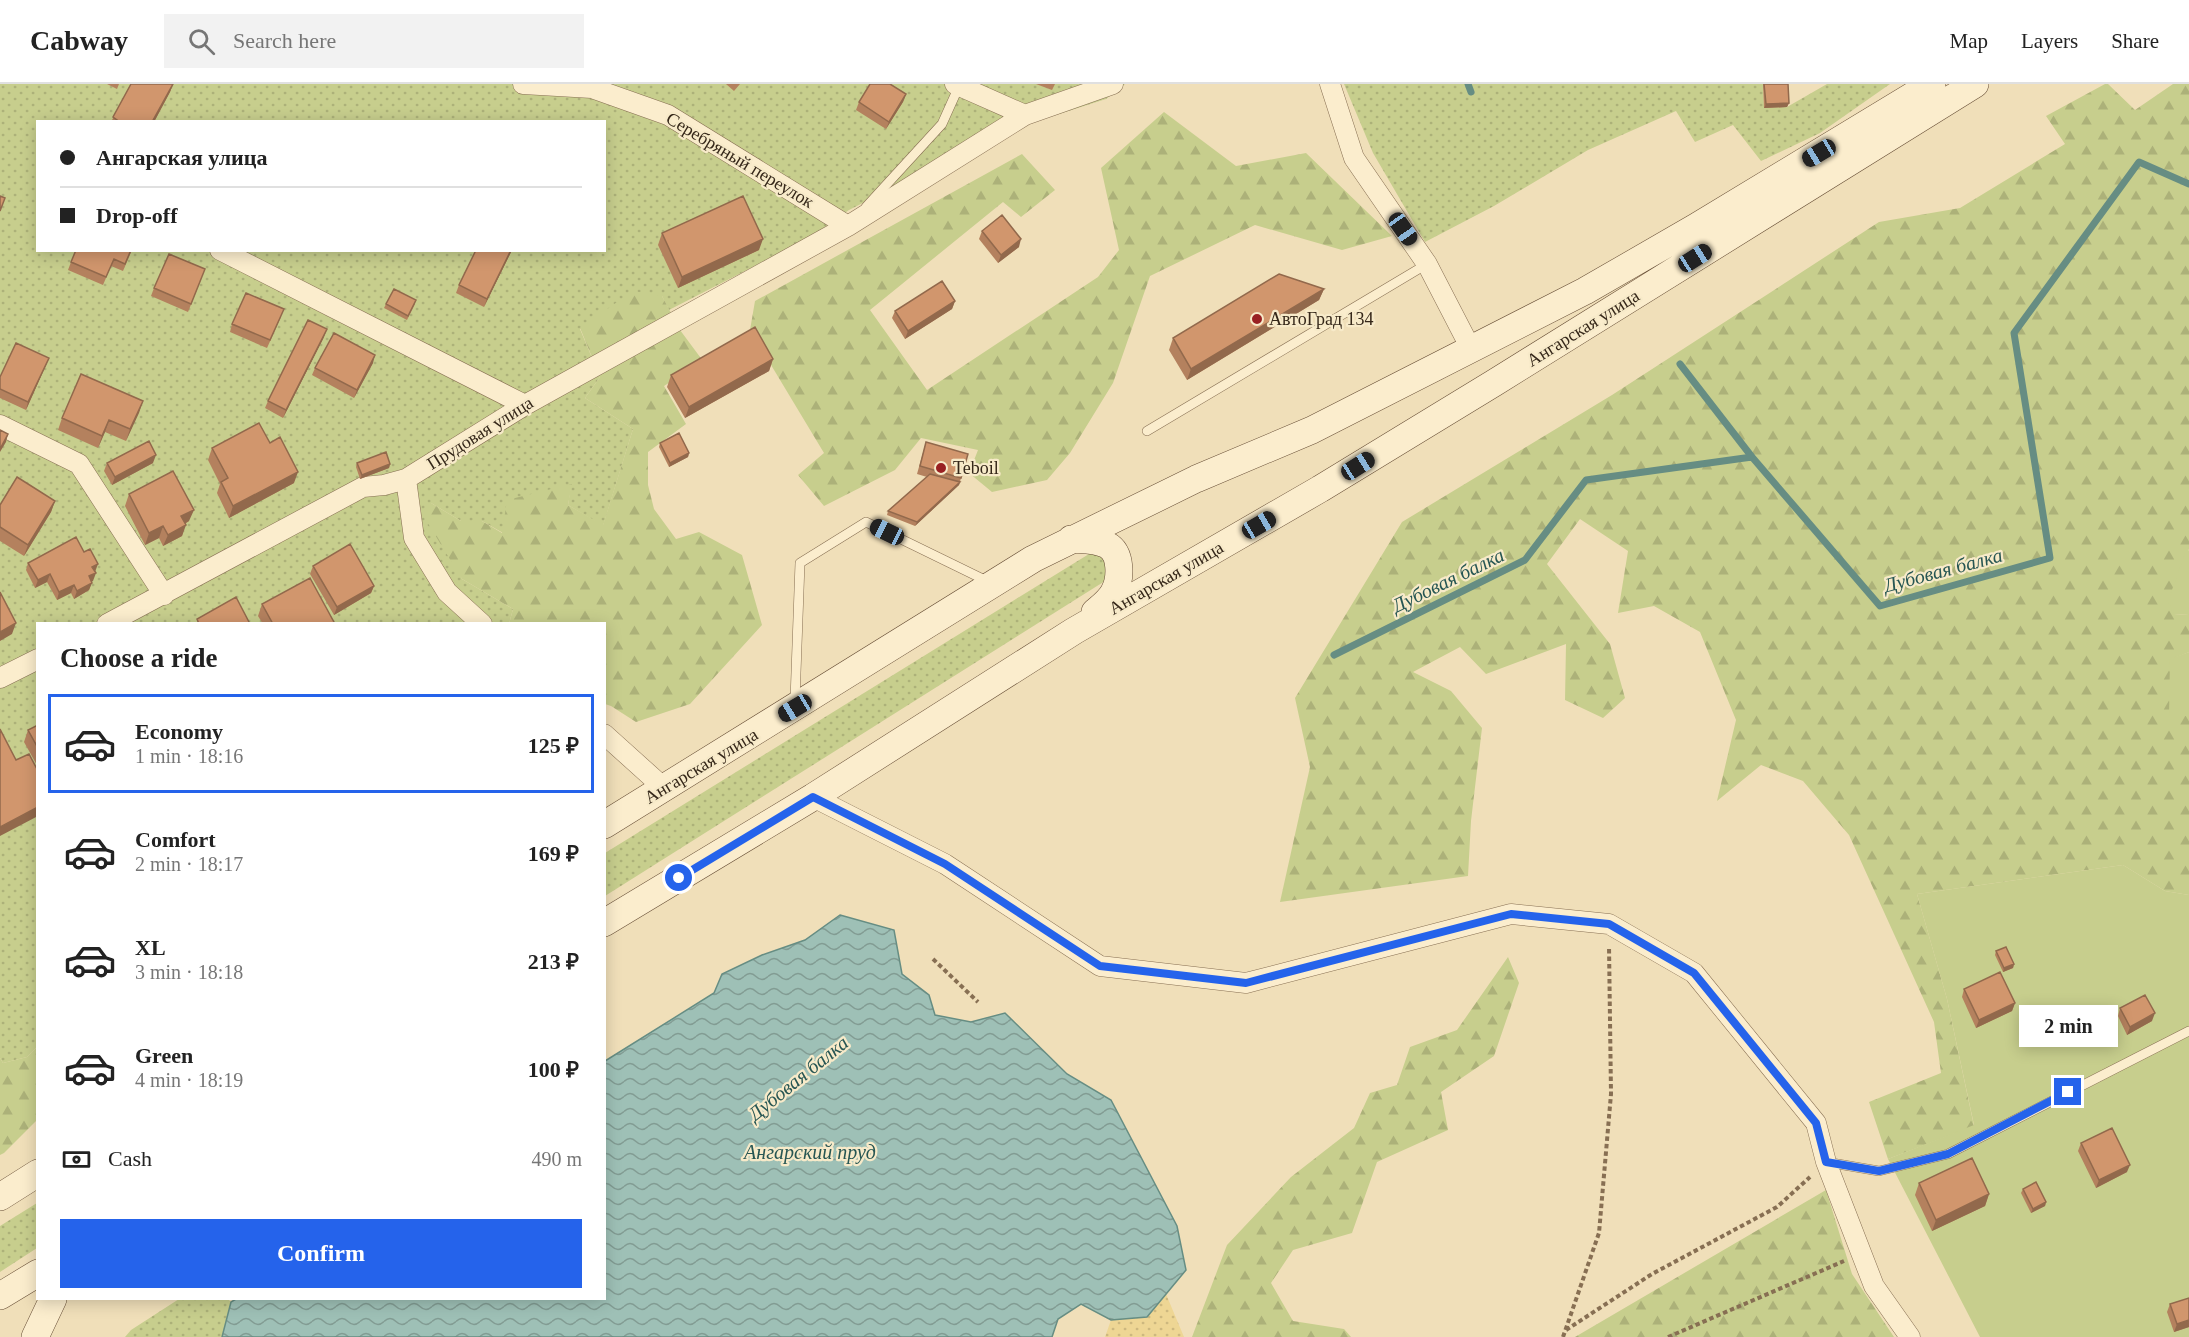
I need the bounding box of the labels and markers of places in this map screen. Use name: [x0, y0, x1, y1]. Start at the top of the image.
place label: АвтоГрад 134: [1269, 309, 1374, 329]
marker: АвтоГрад 134: [1250, 312, 1264, 326]
place label: Teboil: [953, 458, 999, 478]
marker: Teboil: [934, 461, 948, 475]

